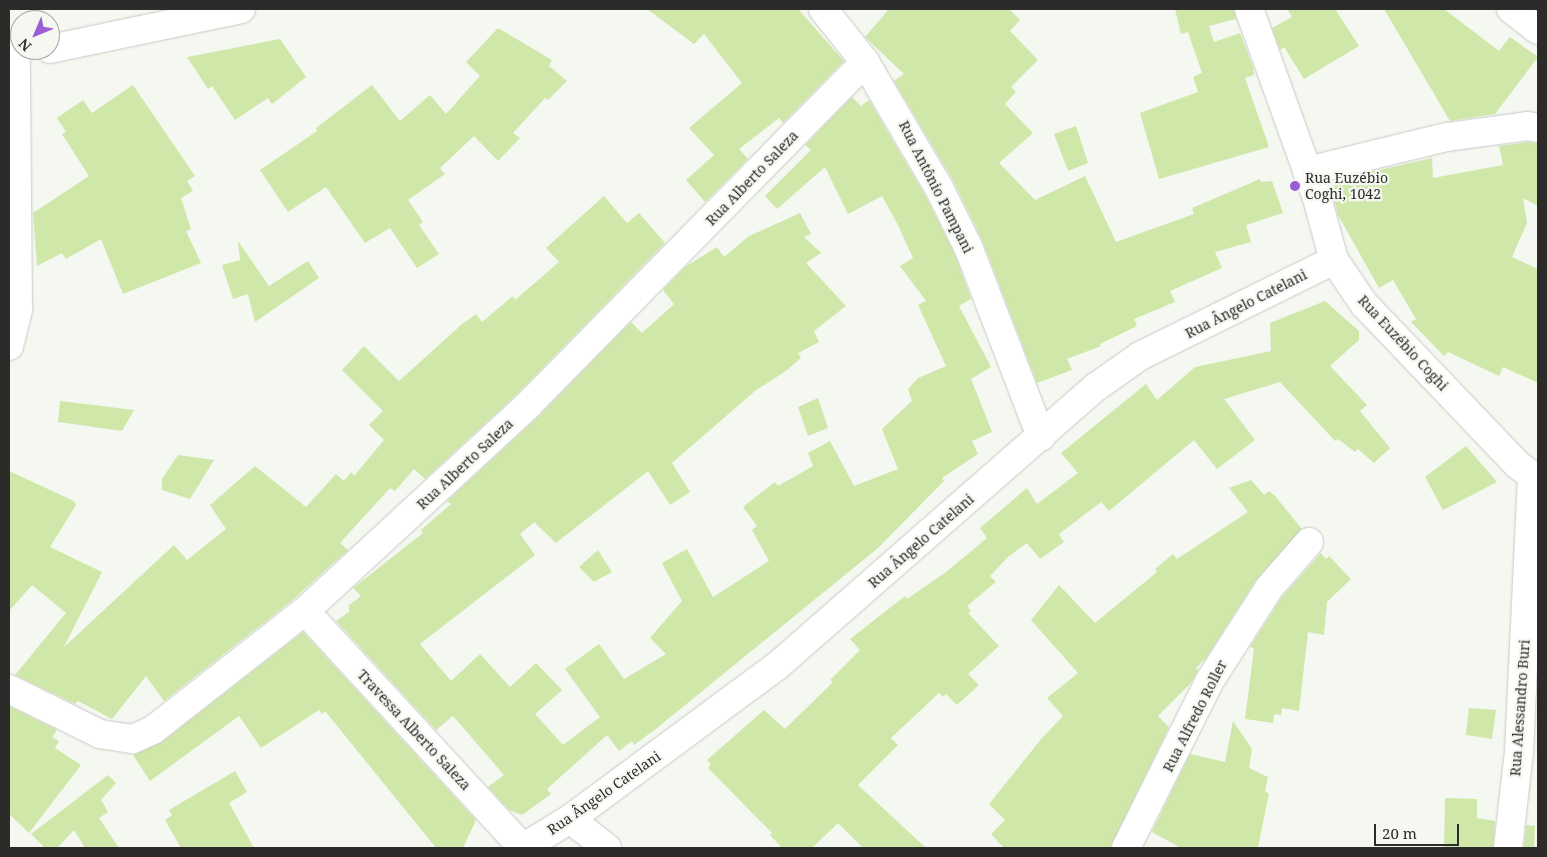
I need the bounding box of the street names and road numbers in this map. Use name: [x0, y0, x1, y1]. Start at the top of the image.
street label: Rua Antônio Pampani: [895, 118, 977, 256]
street label: Rua Alberto Saleza: [702, 127, 802, 229]
street label: Rua Ângelo Catelani: [1182, 266, 1310, 342]
street label: Rua Euzébio Coghi: [1354, 292, 1452, 394]
street label: Rua Alberto Saleza: [413, 415, 517, 513]
street label: Rua Ângelo Catelani: [865, 491, 977, 591]
street label: Rua Alessandro Buri: [1507, 639, 1533, 777]
street label: Rua Alfredo Roller: [1160, 657, 1230, 775]
street label: Travessa Alberto Saleza: [354, 666, 474, 794]
street label: Rua Ângelo Catelani: [544, 748, 664, 838]

